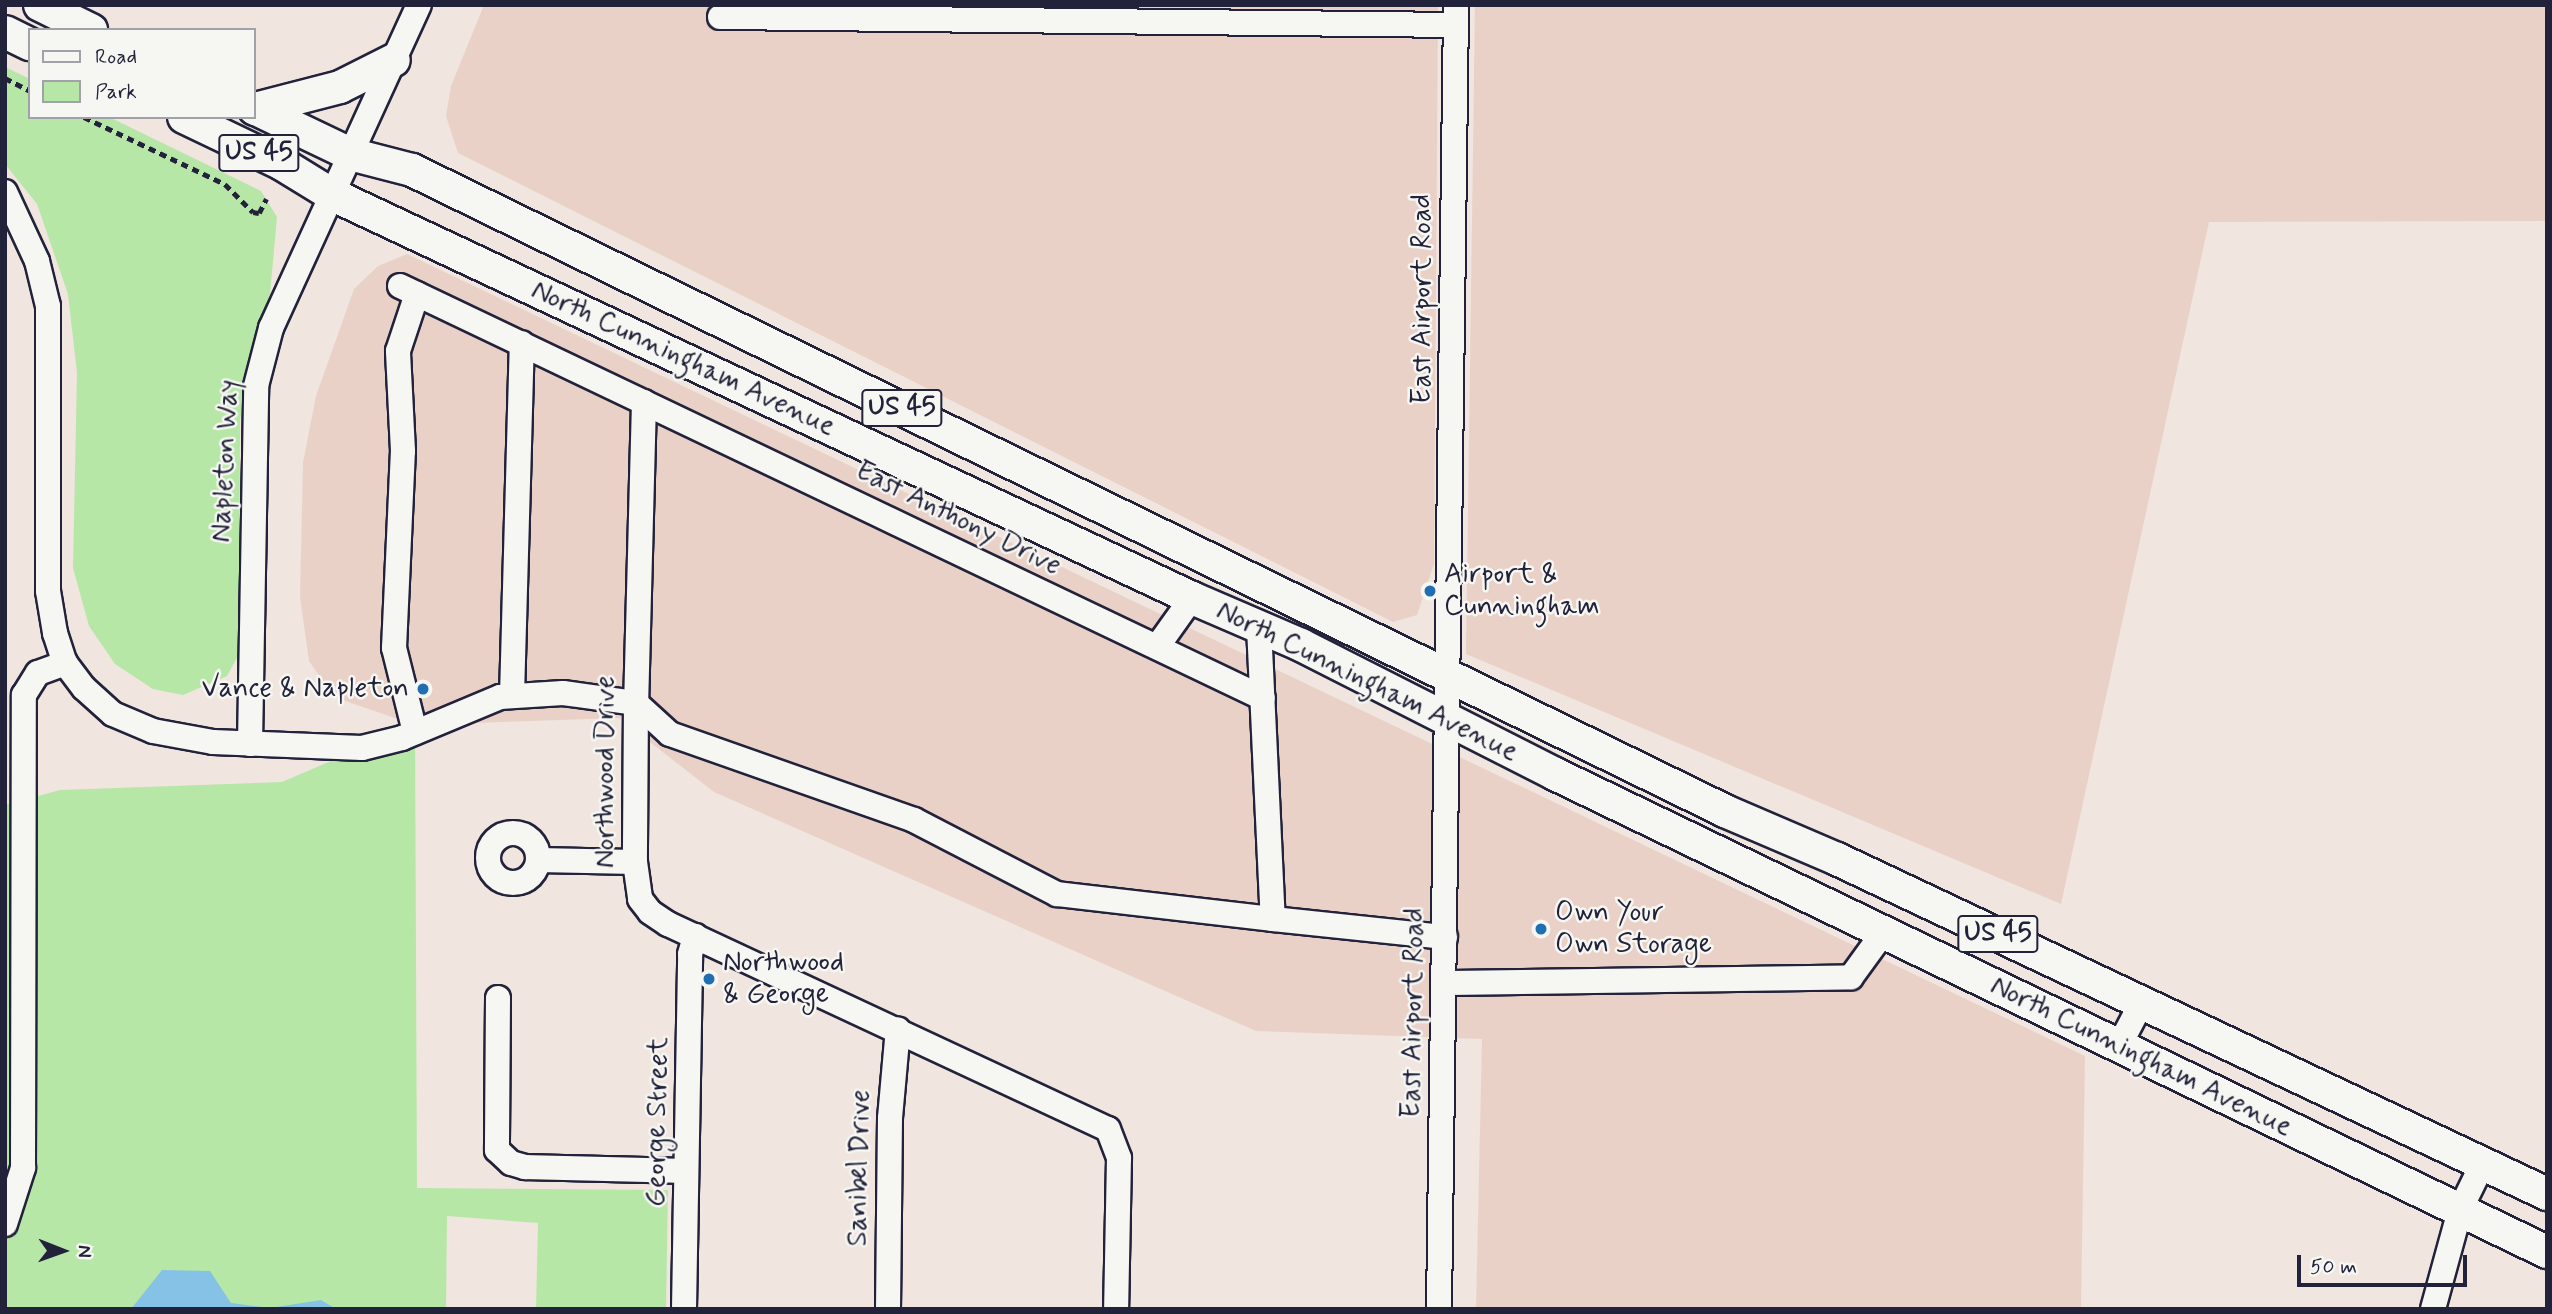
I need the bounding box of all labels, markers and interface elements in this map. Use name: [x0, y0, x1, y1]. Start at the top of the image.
legend: [28, 28, 256, 119]
text: Road: [95, 43, 137, 71]
text: Park: [95, 78, 137, 106]
road number: US 45: [217, 130, 301, 176]
street label: East Airport Road: [1406, 194, 1440, 404]
street label: North Cunningham Avenue: [529, 275, 837, 443]
street label: Napleton Way: [205, 377, 247, 545]
road number: US 45: [860, 386, 944, 430]
street label: East Anthony Drive: [851, 455, 1065, 583]
place label: Airport & Cunningham: [1444, 558, 1599, 624]
marker: Airport & Cunningham: [1422, 583, 1438, 599]
street label: North Cunningham Avenue: [1214, 596, 1520, 768]
place label: Vance & Napleton: [202, 672, 409, 706]
street label: Northwood Drive: [589, 677, 623, 867]
marker: Vance & Napleton: [415, 681, 431, 697]
place label: Own Your Own Storage: [1555, 896, 1705, 962]
street label: East Airport Road: [1395, 907, 1433, 1119]
road number: US 45: [1956, 911, 2040, 956]
marker: Own Your Own Storage: [1533, 921, 1549, 937]
place label: Northwood & George: [723, 946, 844, 1012]
marker: Northwood & George: [701, 971, 717, 987]
street label: North Cunningham Avenue: [1988, 971, 2294, 1143]
street label: George Street: [640, 1037, 676, 1207]
street label: Sanibel Drive: [842, 1090, 878, 1246]
north arrow: [28, 1216, 98, 1286]
scale bar: [2300, 1240, 2470, 1284]
text: N: [72, 1245, 97, 1258]
text: 50 m: [2310, 1253, 2357, 1281]

